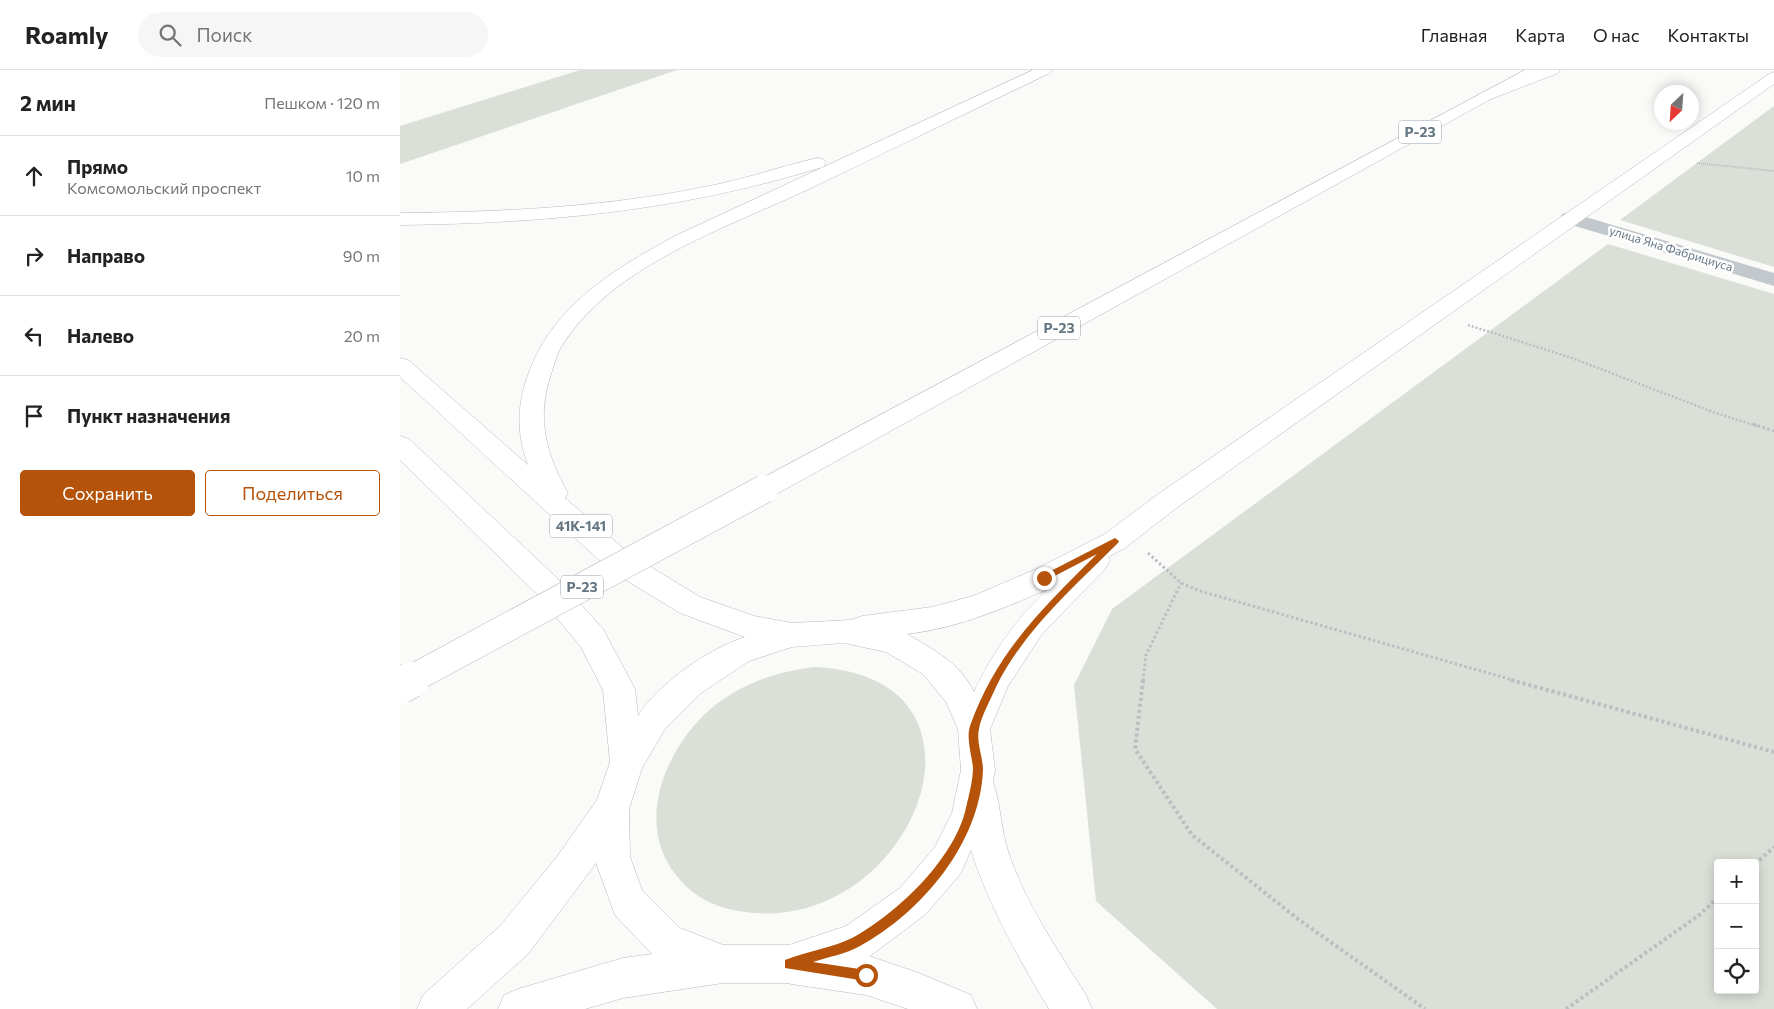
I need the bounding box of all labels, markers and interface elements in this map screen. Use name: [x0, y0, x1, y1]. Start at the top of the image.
search box: [138, 12, 488, 57]
text: Roamly: [25, 20, 108, 49]
icon: search: [156, 21, 184, 49]
text: Поиск: [196, 23, 252, 46]
text: Главная: [1421, 24, 1487, 46]
text: Карта: [1515, 24, 1565, 46]
text: О нас: [1593, 24, 1640, 46]
text: Контакты: [1668, 24, 1749, 46]
north arrow: [1654, 85, 1699, 130]
text: 2 мин: [20, 90, 76, 115]
text: Пешком · 120 m: [264, 93, 380, 112]
road number: Р-23: [1399, 121, 1441, 144]
text: Прямо: [67, 155, 128, 178]
icon: ahead: [20, 162, 48, 190]
text: 10 m: [346, 166, 380, 185]
text: Комсомольский проспект: [67, 178, 261, 197]
street label: улица Яна Фабрициуса: [1608, 223, 1735, 273]
icon: right: [20, 242, 48, 270]
text: Направо: [67, 244, 145, 267]
text: 90 m: [343, 246, 380, 265]
road number: Р-23: [1038, 317, 1080, 340]
icon: left: [20, 322, 48, 350]
text: Налево: [67, 324, 134, 347]
text: 20 m: [344, 326, 380, 345]
icon: arrive: [20, 402, 48, 430]
text: Пункт назначения: [67, 404, 230, 427]
button: Сохранить: [20, 470, 195, 516]
button: Поделиться: [205, 470, 380, 516]
road number: 41К-141: [550, 514, 612, 538]
route end: [1033, 567, 1056, 590]
road number: Р-23: [561, 576, 603, 598]
map controls: [1714, 859, 1759, 994]
button: +: [1714, 859, 1759, 904]
button: −: [1714, 904, 1759, 949]
button: locate: [1714, 949, 1759, 994]
route start: [855, 964, 878, 987]

